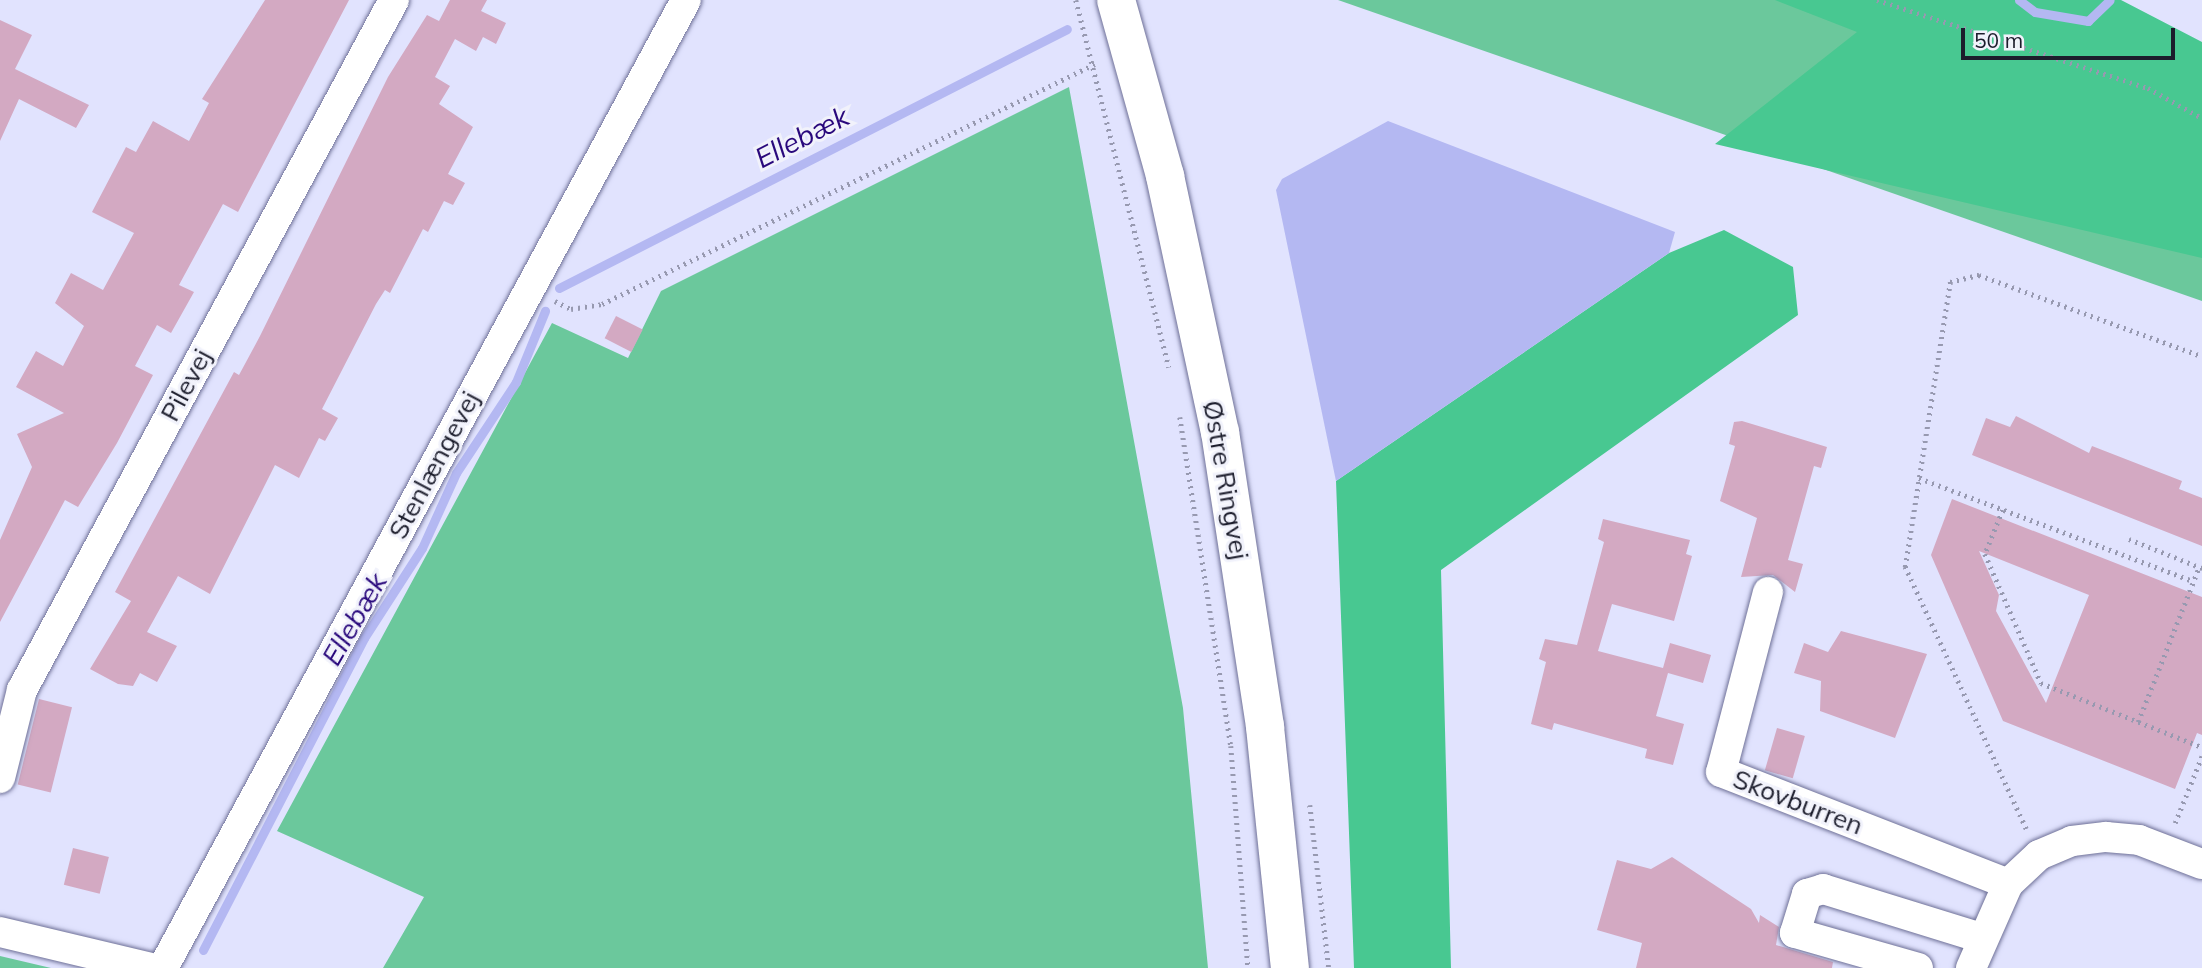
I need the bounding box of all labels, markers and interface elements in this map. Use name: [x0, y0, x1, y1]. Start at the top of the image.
scale bar: [1964, 14, 2178, 58]
text: 50 m: [1974, 27, 2023, 53]
water label: Ellebæk: [749, 99, 855, 175]
street label: Pilevej: [154, 344, 218, 426]
street label: Stenlængevej: [382, 386, 486, 544]
street label: Østre Ringvej: [1197, 398, 1255, 562]
water label: Ellebæk: [314, 567, 394, 671]
street label: Skovburren: [1729, 763, 1867, 841]

